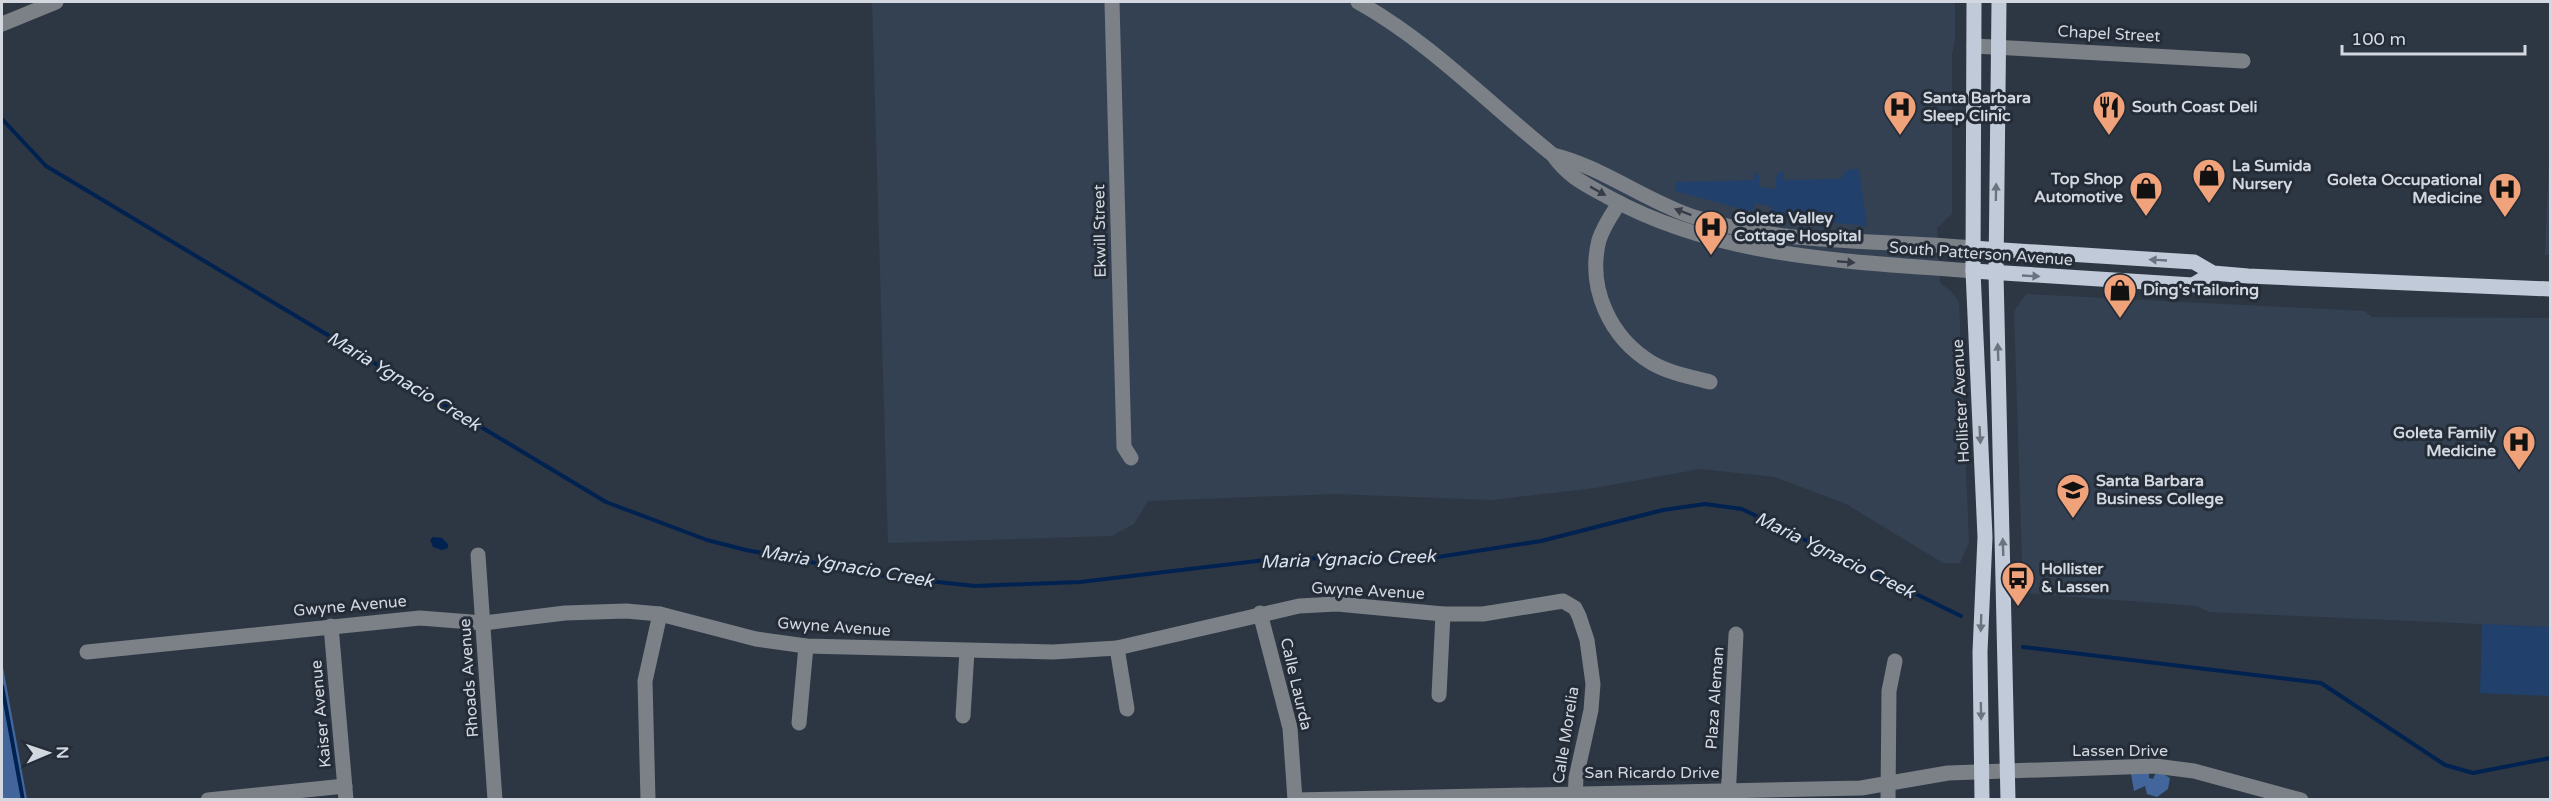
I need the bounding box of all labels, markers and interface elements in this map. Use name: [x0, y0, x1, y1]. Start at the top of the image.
scale bar: [2342, 18, 2525, 56]
street label: Chapel Street: [2057, 21, 2161, 47]
text: 100 m: [2351, 28, 2406, 50]
place label: Santa Barbara Sleep Clinic: [1923, 88, 2031, 126]
hospital icon: Santa Barbara Sleep Clinic: [1882, 89, 1918, 136]
restaurant icon: South Coast Deli: [2091, 89, 2127, 136]
place label: South Coast Deli: [2132, 97, 2258, 117]
place label: La Sumida Nursery: [2232, 156, 2312, 194]
shop icon: La Sumida Nursery: [2191, 157, 2227, 204]
place label: Top Shop Automotive: [2034, 169, 2123, 207]
shop icon: Top Shop Automotive: [2128, 170, 2164, 217]
place label: Goleta Occupational Medicine: [2327, 170, 2482, 208]
hospital icon: Goleta Occupational Medicine: [2487, 171, 2523, 218]
one-way arrow: [1991, 182, 2001, 201]
street label: Ekwill Street: [1089, 184, 1111, 278]
one-way arrow: [1590, 186, 1607, 196]
one-way arrow: [1674, 207, 1692, 217]
place label: Goleta Valley Cottage Hospital: [1734, 208, 1862, 246]
hospital icon: Goleta Valley Cottage Hospital: [1693, 209, 1729, 256]
street label: South Patterson Avenue: [1888, 238, 2074, 270]
one-way arrow: [2149, 255, 2168, 265]
one-way arrow: [1836, 257, 1855, 267]
one-way arrow: [2021, 272, 2040, 281]
shop icon: Ding's Tailoring: [2102, 272, 2138, 319]
place label: Ding's Tailoring: [2143, 280, 2259, 300]
water label: Maria Ygnacio Creek: [323, 326, 486, 436]
street label: Hollister Avenue: [1948, 339, 1974, 463]
one-way arrow: [1993, 343, 2002, 362]
place label: Goleta Family Medicine: [2393, 423, 2496, 461]
hospital icon: Goleta Family Medicine: [2501, 424, 2537, 471]
one-way arrow: [1976, 425, 1985, 444]
place label: Santa Barbara Business College: [2096, 471, 2223, 509]
school or university icon: Santa Barbara Business College: [2055, 472, 2091, 519]
water label: Maria Ygnacio Creek: [1751, 507, 1920, 604]
one-way arrow: [1999, 538, 2008, 557]
water label: Maria Ygnacio Creek: [759, 540, 936, 592]
water label: Maria Ygnacio Creek: [1260, 545, 1437, 573]
place label: Hollister & Lassen: [2041, 559, 2109, 597]
bus stop icon: Hollister & Lassen: [2000, 560, 2036, 607]
street label: Gwyne Avenue: [1311, 578, 1425, 604]
street label: Gwyne Avenue: [293, 591, 407, 621]
street label: Gwyne Avenue: [777, 613, 891, 641]
one-way arrow: [1976, 613, 1986, 632]
street label: Rhoads Avenue: [455, 618, 483, 738]
street label: Calle Laurda: [1276, 636, 1316, 732]
street label: Plaza Aleman: [1701, 646, 1729, 750]
street label: Kaiser Avenue: [306, 659, 336, 769]
street label: Calle Morelia: [1548, 685, 1584, 785]
one-way arrow: [1976, 701, 1986, 720]
north arrow: [18, 723, 78, 783]
street label: Lassen Drive: [2072, 741, 2168, 761]
text: N: [52, 746, 72, 759]
street label: San Ricardo Drive: [1585, 763, 1719, 783]

